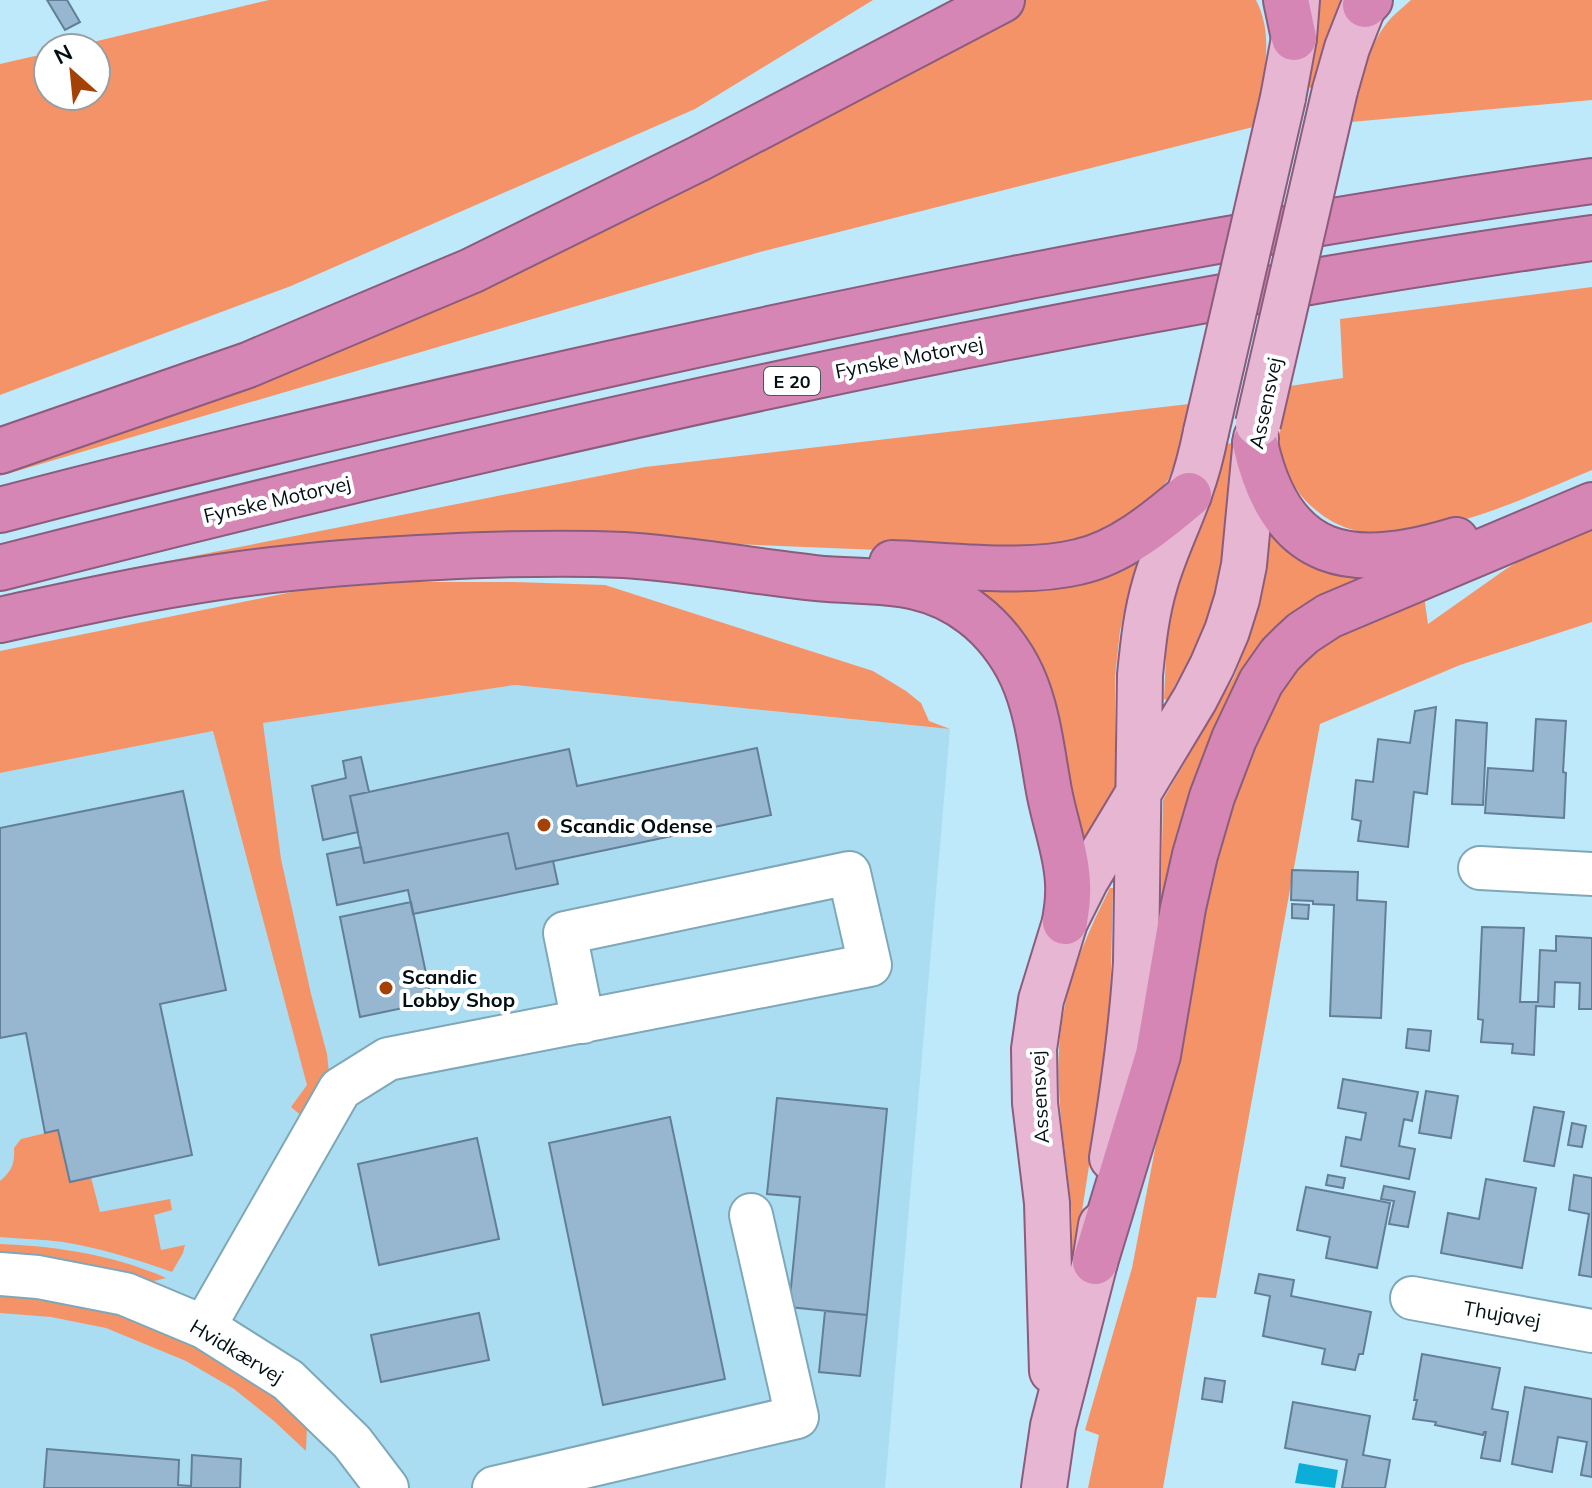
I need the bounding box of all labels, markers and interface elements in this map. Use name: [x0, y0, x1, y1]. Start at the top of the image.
north arrow: [32, 32, 112, 112]
text: N: [49, 38, 77, 70]
street label: Fynske Motorvej: [833, 330, 985, 384]
street label: Assensvej: [1243, 355, 1287, 451]
road number: E 20: [764, 367, 820, 395]
street label: Fynske Motorvej: [201, 470, 353, 528]
place label: Scandic Odense: [560, 813, 713, 838]
marker: Scandic Odense: [535, 816, 553, 834]
place label: Scandic Lobby Shop: [402, 964, 515, 1012]
marker: Scandic Lobby Shop: [377, 979, 395, 997]
street label: Assensvej: [1024, 1050, 1054, 1144]
street label: Thujavej: [1461, 1295, 1543, 1333]
street label: Hvidkærvej: [186, 1313, 288, 1389]

